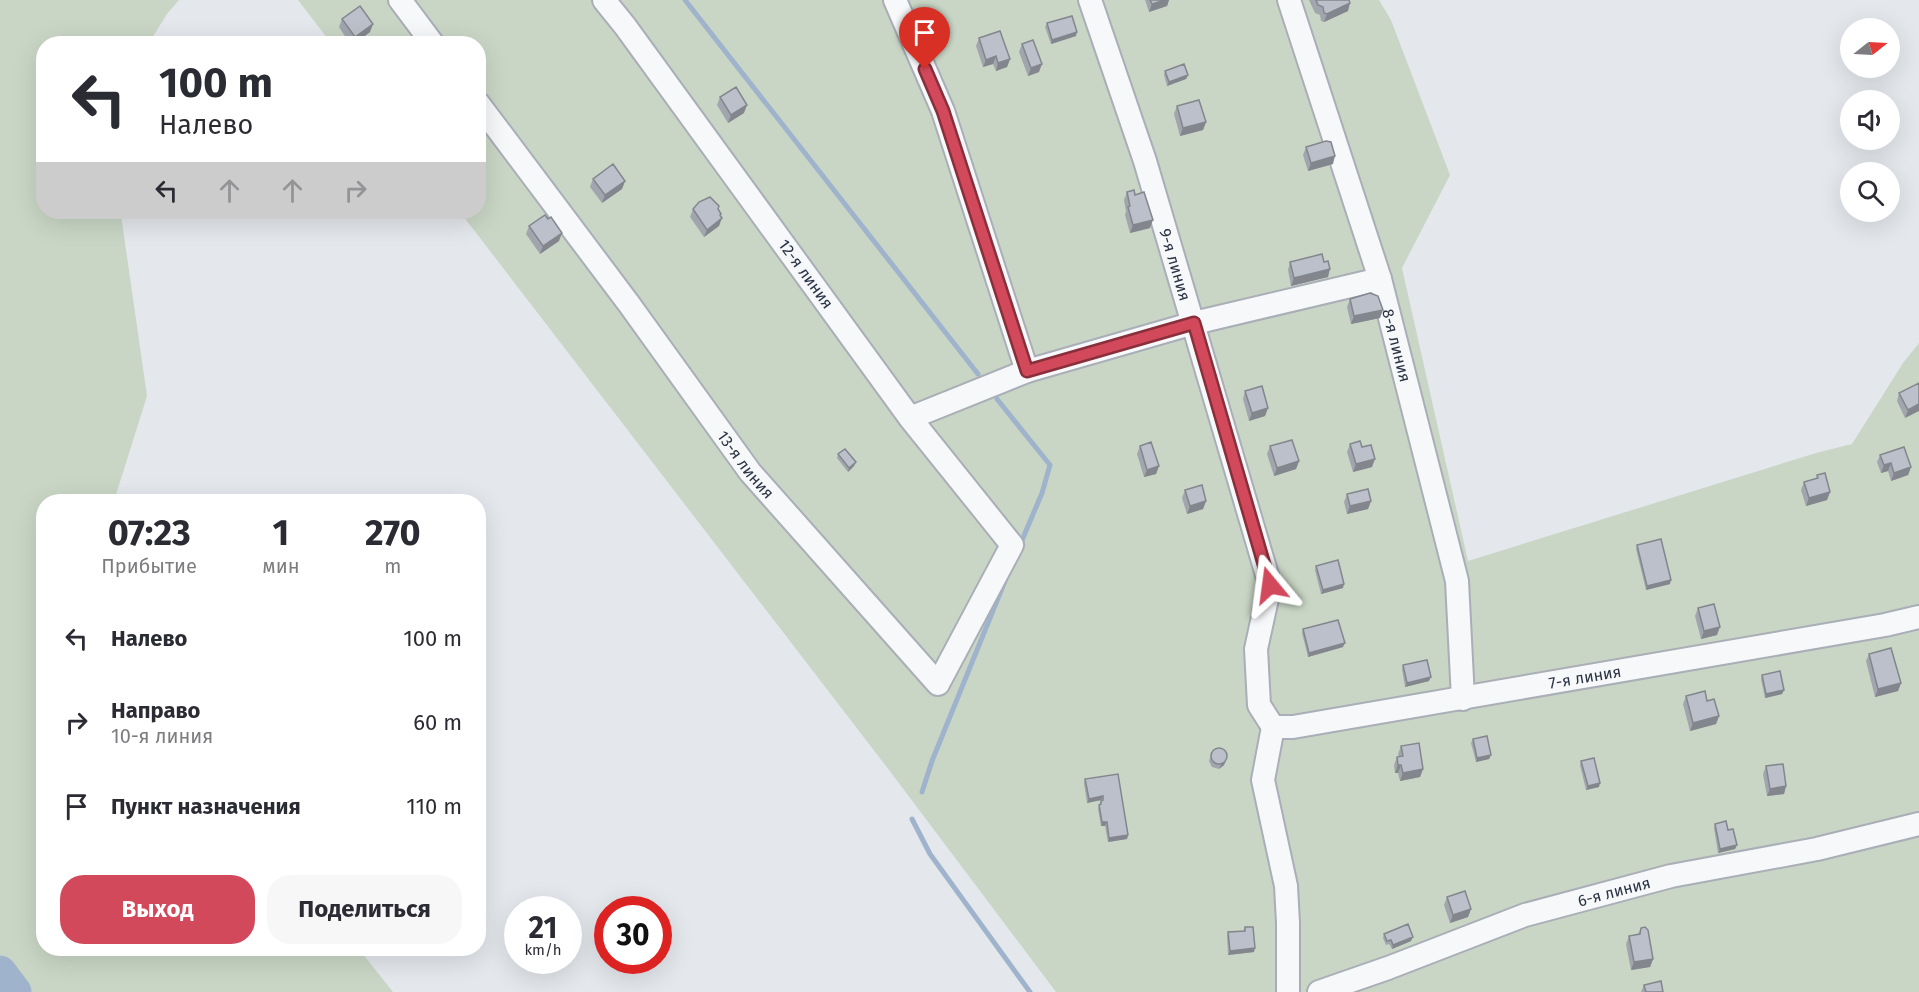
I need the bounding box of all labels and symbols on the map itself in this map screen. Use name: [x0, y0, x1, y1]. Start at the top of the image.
pin: [899, 7, 950, 69]
north arrow: [1840, 18, 1900, 78]
street label: 9-я линия: [1156, 226, 1195, 303]
street label: 12-я линия: [775, 236, 837, 312]
street label: 8-я линия: [1378, 307, 1415, 384]
street label: 13-я линия: [714, 427, 778, 502]
position arrow: [1238, 553, 1302, 617]
street label: 7-я линия: [1547, 661, 1623, 692]
street label: 6-я линия: [1575, 872, 1652, 910]
speed limit sign: 30: [594, 896, 672, 974]

